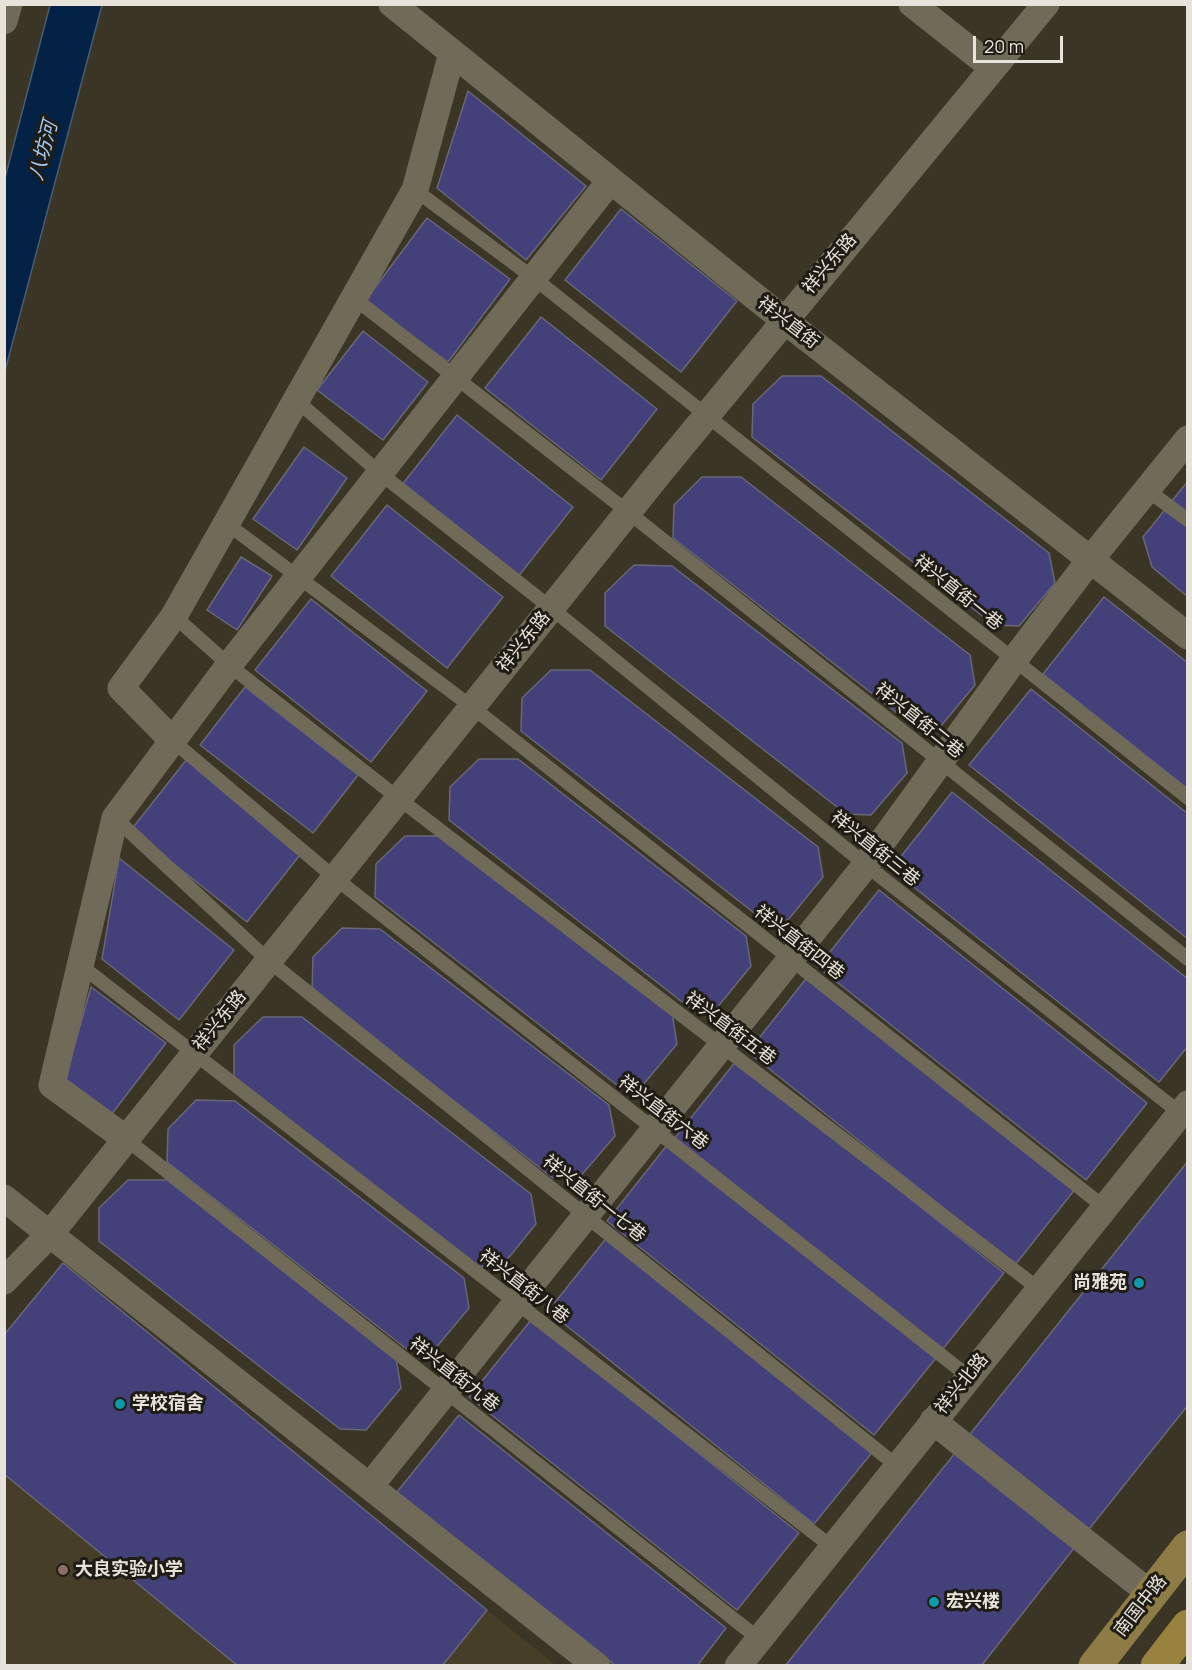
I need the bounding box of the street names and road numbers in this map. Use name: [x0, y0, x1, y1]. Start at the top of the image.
street label: 祥兴东路: [799, 229, 861, 299]
street label: 祥兴直街: [753, 292, 823, 354]
street label: 祥兴直街一巷: [909, 551, 1007, 635]
street label: 祥兴东路: [493, 607, 555, 677]
street label: 祥兴直街二巷: [870, 679, 968, 763]
street label: 祥兴直街三巷: [826, 807, 924, 891]
street label: 祥兴直街四巷: [750, 901, 848, 985]
street label: 祥兴东路: [189, 986, 251, 1056]
street label: 祥兴直街五巷: [680, 988, 780, 1070]
street label: 祥兴直街六巷: [614, 1071, 712, 1155]
street label: 祥兴直街一七巷: [538, 1151, 650, 1247]
street label: 祥兴直街八巷: [475, 1245, 573, 1329]
street label: 祥兴直街九巷: [405, 1333, 503, 1417]
street label: 祥兴北路: [931, 1349, 993, 1419]
street label: 南国中路: [1110, 1571, 1172, 1641]

